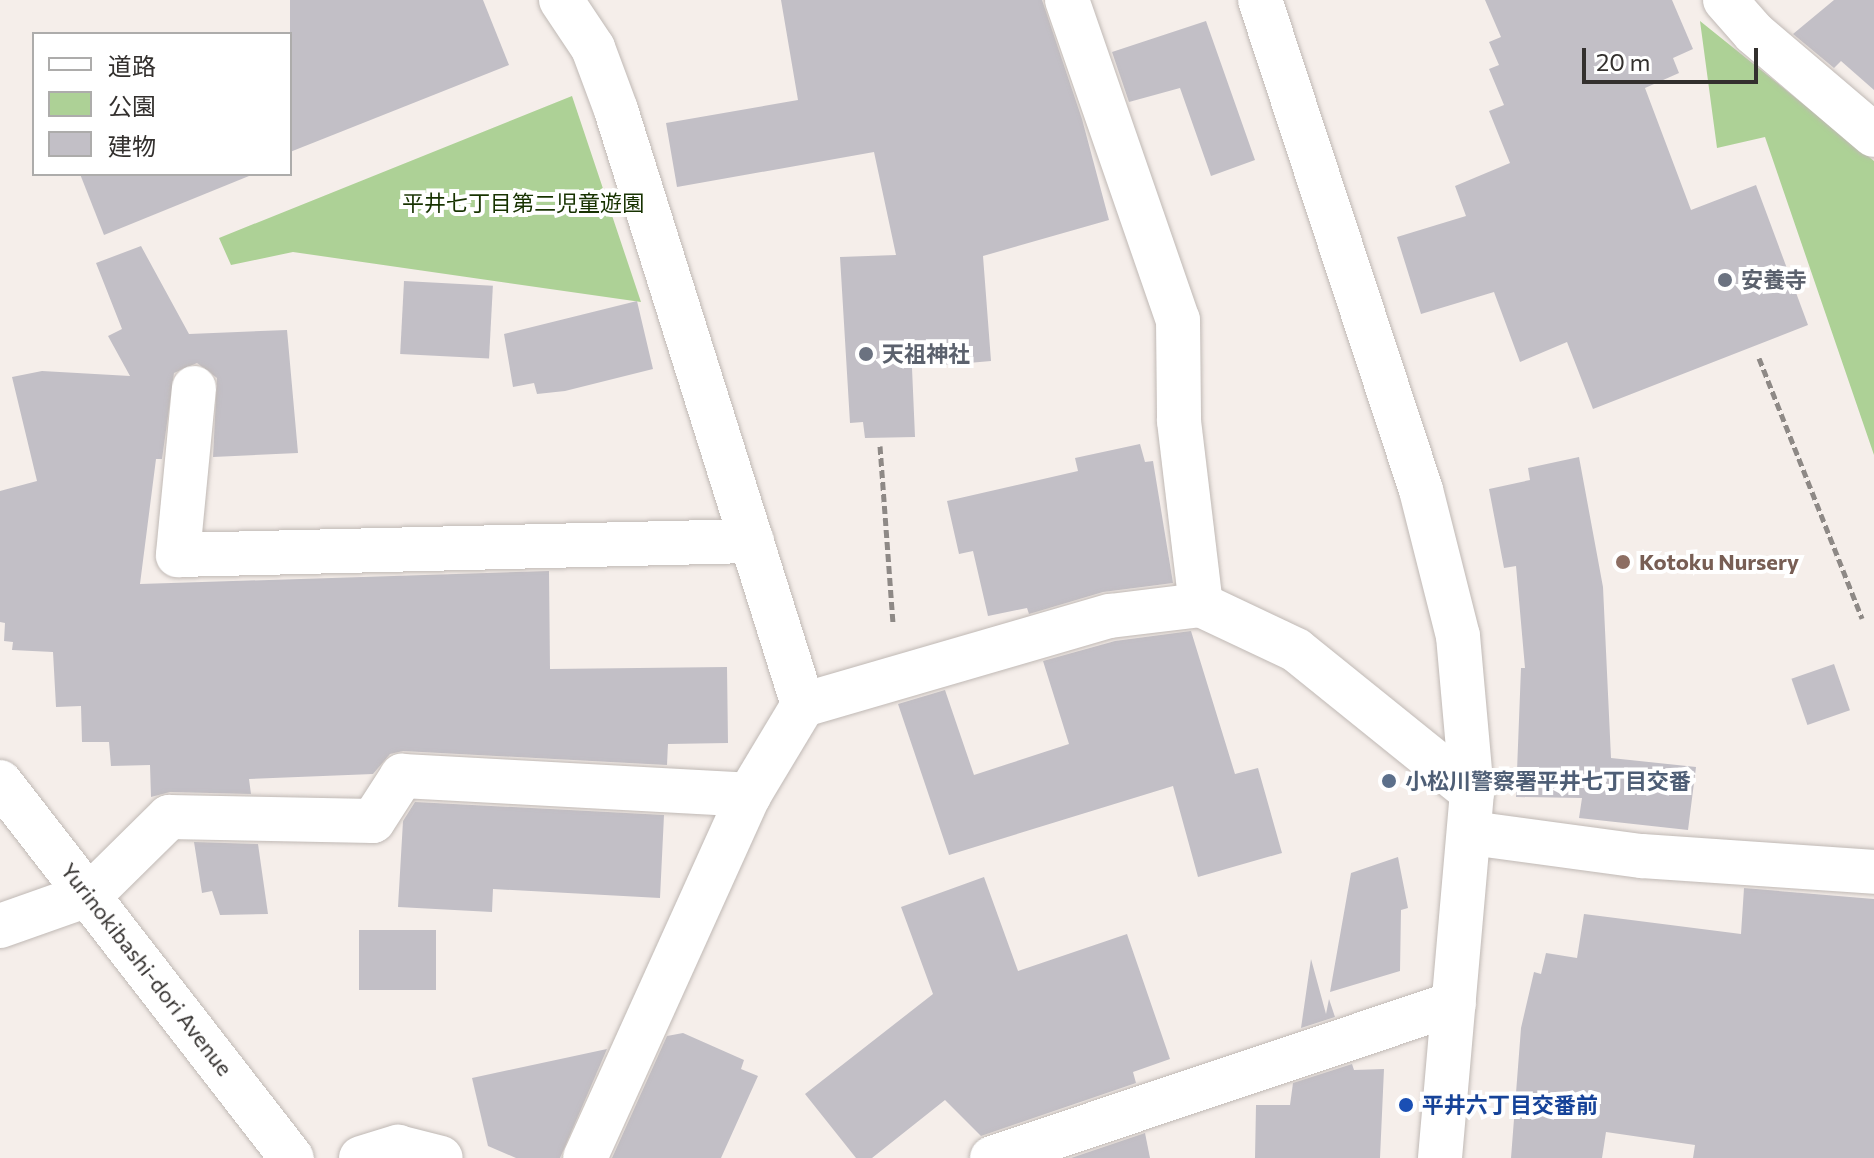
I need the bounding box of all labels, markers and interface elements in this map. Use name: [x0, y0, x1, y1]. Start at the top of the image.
legend: [32, 32, 292, 176]
scale bar: [1586, 32, 1762, 82]
text: 20 m: [1596, 47, 1650, 76]
text: 道路: [108, 51, 156, 80]
text: 公園: [108, 91, 156, 120]
text: 建物: [108, 131, 156, 160]
park label: 平井七丁目第二児童遊園: [402, 190, 644, 216]
place label: 安養寺: [1741, 267, 1807, 293]
marker: 安養寺: [1716, 271, 1734, 289]
place label: 天祖神社: [882, 341, 970, 367]
marker: 天祖神社: [857, 345, 875, 363]
place label: Kotoku Nursery: [1639, 549, 1799, 575]
marker: Kotoku Nursery: [1614, 553, 1632, 571]
place label: 小松川警察署平井七丁目交番: [1405, 768, 1691, 794]
marker: 小松川警察署平井七丁目交番: [1380, 772, 1398, 790]
street label: Yurinokibashi-dori Avenue: [56, 857, 238, 1081]
place label: 平井六丁目交番前: [1422, 1092, 1598, 1118]
marker: 平井六丁目交番前: [1397, 1096, 1415, 1114]

